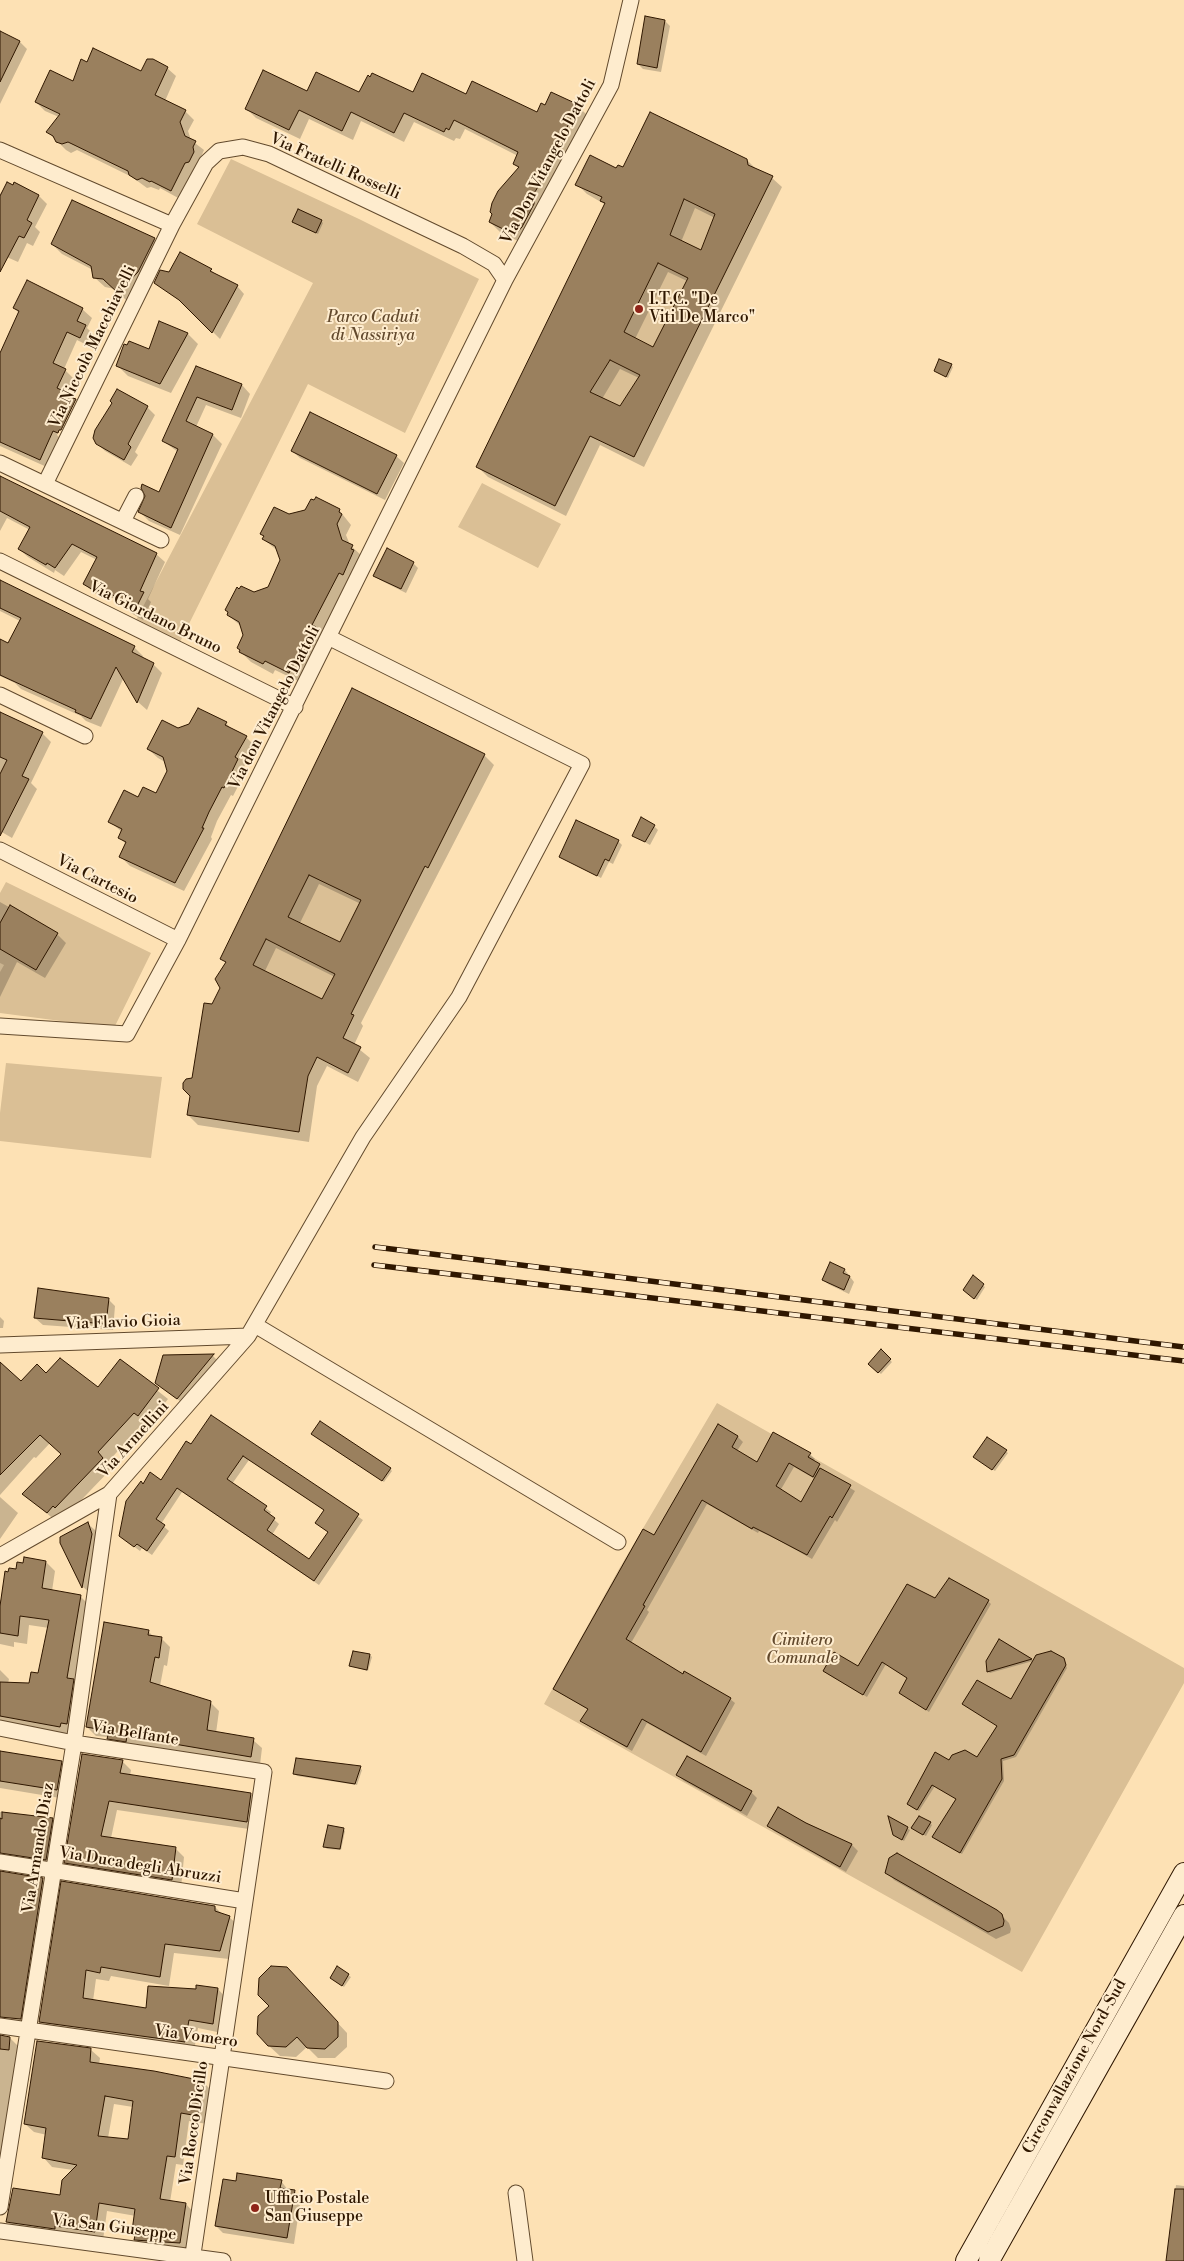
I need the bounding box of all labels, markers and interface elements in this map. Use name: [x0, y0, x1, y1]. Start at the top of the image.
street label: Via Don Vitangelo Dattoli: [497, 76, 601, 248]
street label: Via Fratelli Rosselli: [267, 130, 403, 204]
street label: Via Niccolò Macchiavelli: [45, 263, 141, 431]
place label: I.T.C. "De Viti De Marco": [649, 290, 755, 328]
marker: I.T.C. "De Viti De Marco": [633, 303, 645, 315]
park label: Parco Caduti di Nassiriya: [327, 308, 419, 346]
street label: Via Giordano Bruno: [85, 578, 225, 658]
street label: Via don Vitangelo Dattoli: [225, 623, 325, 793]
street label: Via Cartesio: [53, 851, 141, 909]
street label: Via Flavio Gioia: [65, 1311, 181, 1335]
street label: Via Armellini: [94, 1398, 174, 1482]
park label: Cimitero Comunale: [766, 1631, 838, 1669]
street label: Via Belfante: [90, 1718, 180, 1750]
street label: Via Armando Diaz: [19, 1781, 59, 1915]
street label: Via Duca degli Abruzzi: [58, 1844, 222, 1888]
street label: Circonvallazione Nord-Sud: [1019, 1976, 1131, 2158]
street label: Via Vomero: [153, 2022, 239, 2052]
street label: Via Rocco Dicillo: [177, 2060, 213, 2186]
place label: Ufficio Postale San Giuseppe: [265, 2189, 369, 2227]
marker: Ufficio Postale San Giuseppe: [249, 2202, 261, 2214]
street label: Via San Giuseppe: [51, 2211, 177, 2245]

